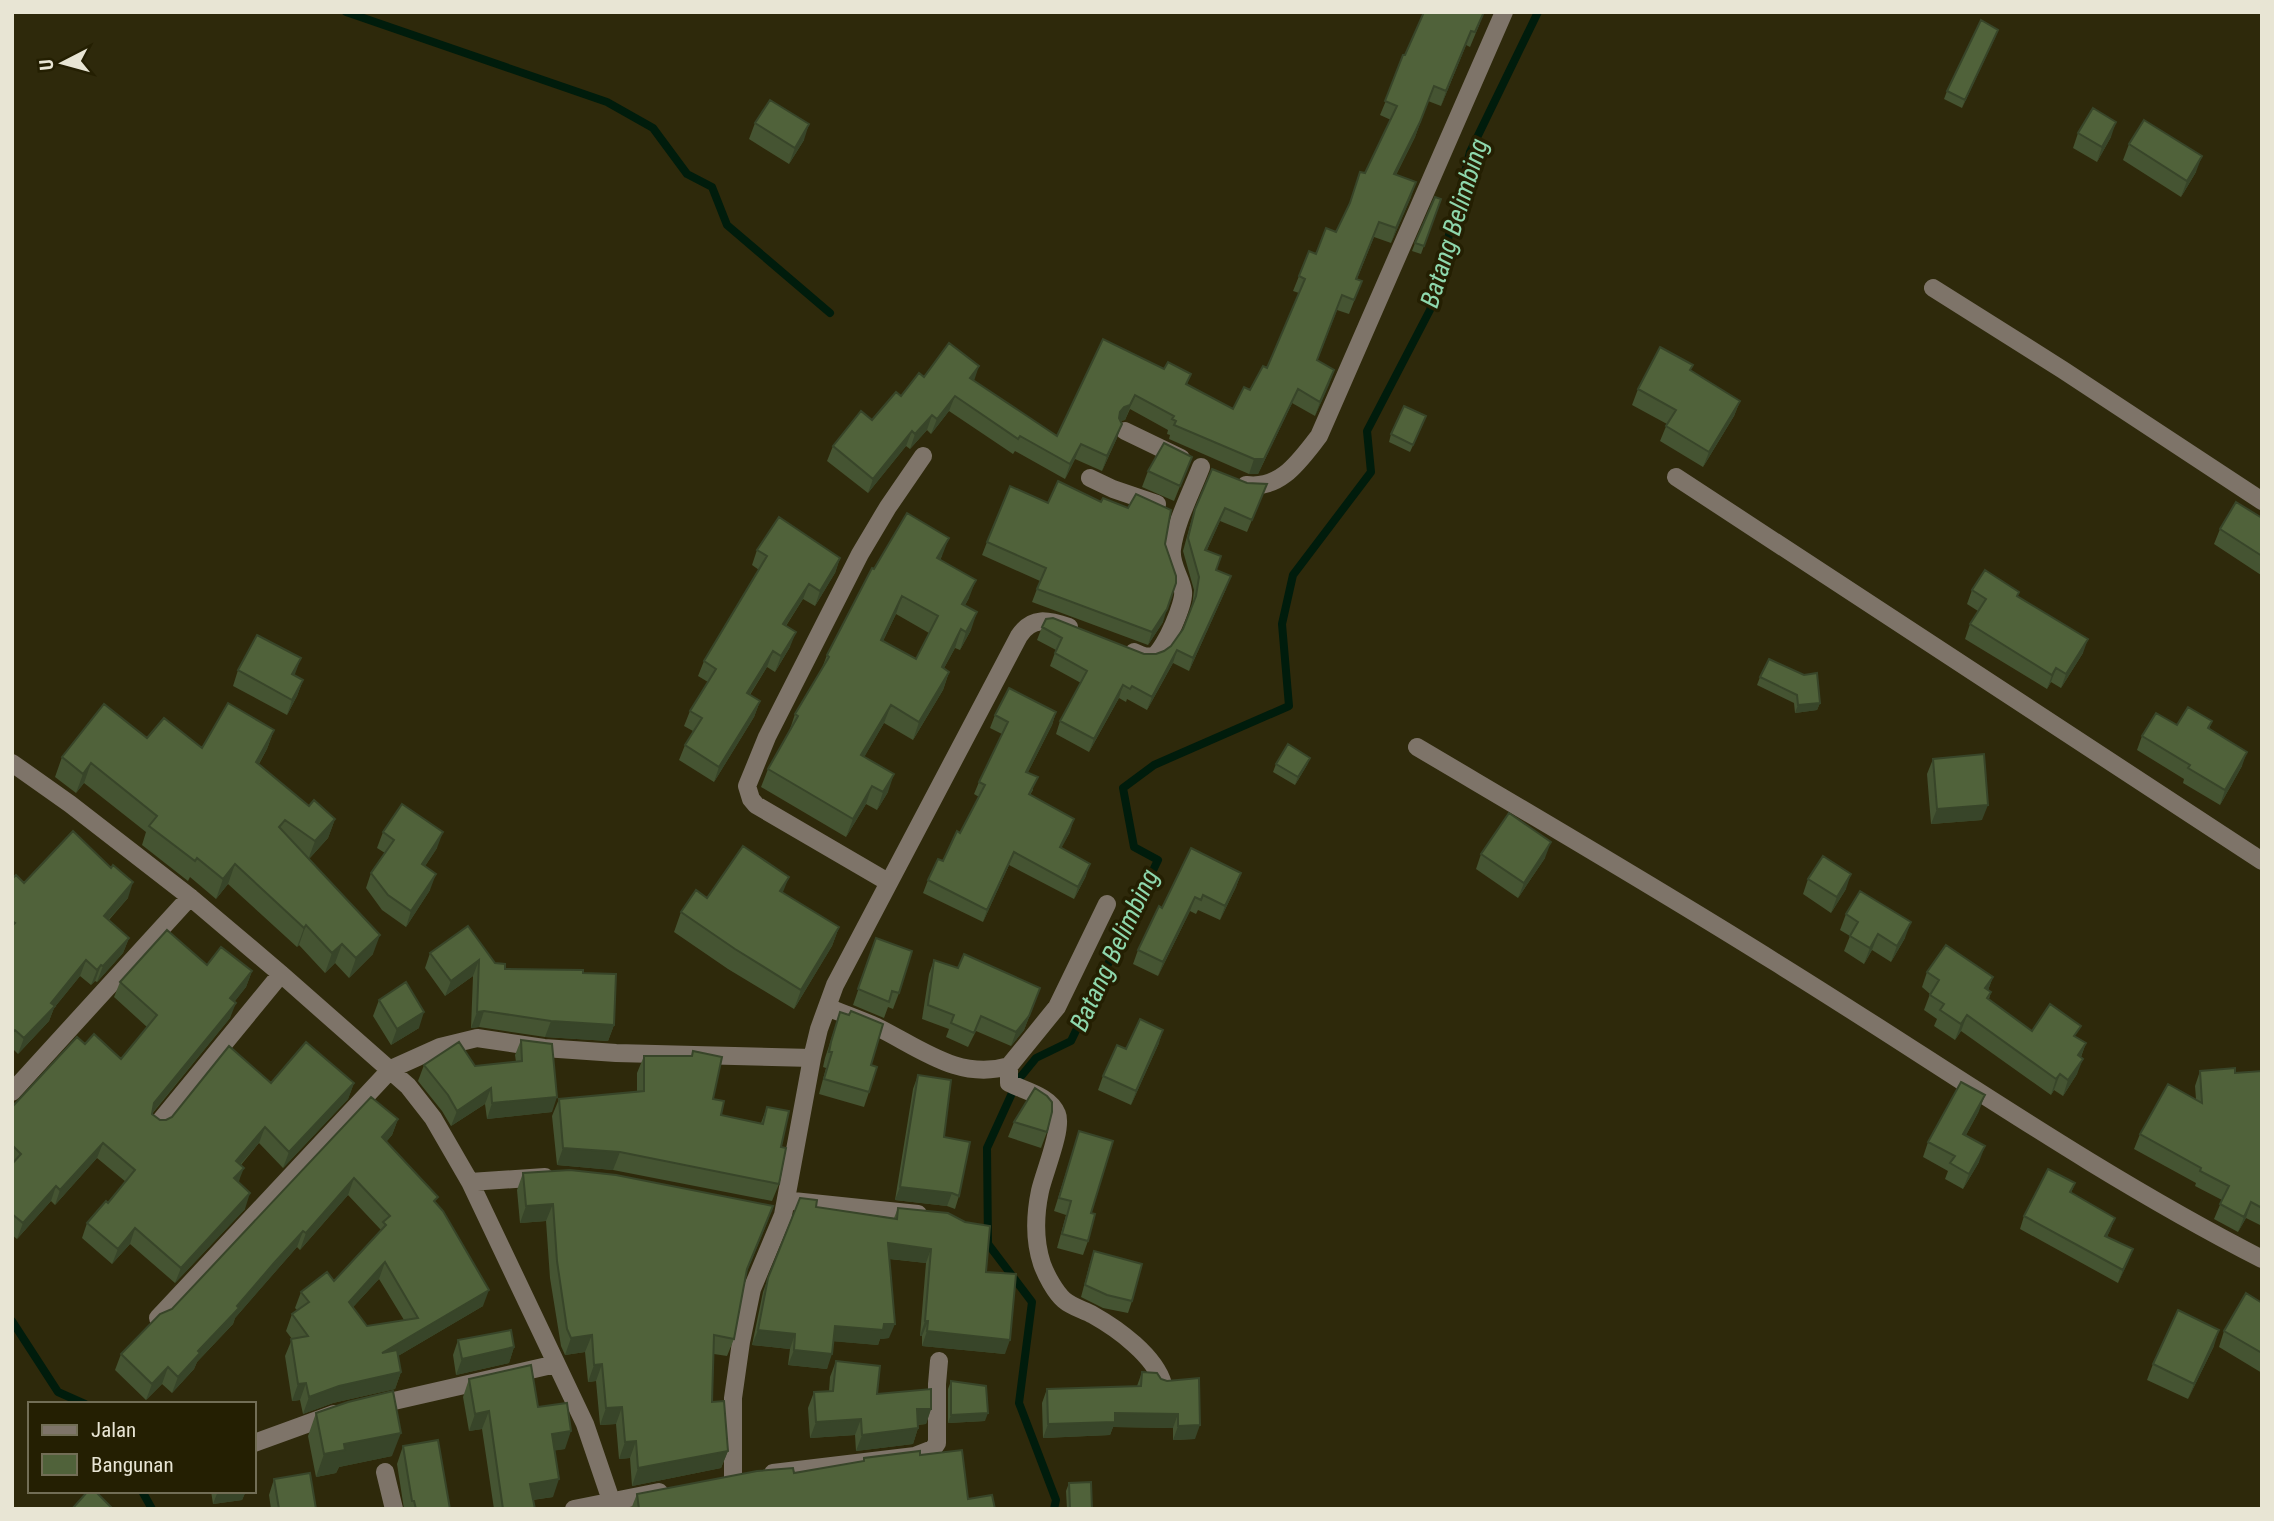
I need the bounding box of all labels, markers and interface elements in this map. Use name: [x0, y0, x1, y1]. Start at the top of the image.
north arrow: [28, 28, 98, 98]
text: U: [35, 58, 59, 71]
water label: Batang Belimbing: [1414, 135, 1494, 311]
water label: Batang Belimbing: [1063, 864, 1165, 1036]
legend: [28, 1402, 256, 1493]
text: Jalan: [91, 1418, 136, 1442]
text: Bangunan: [91, 1453, 174, 1477]

